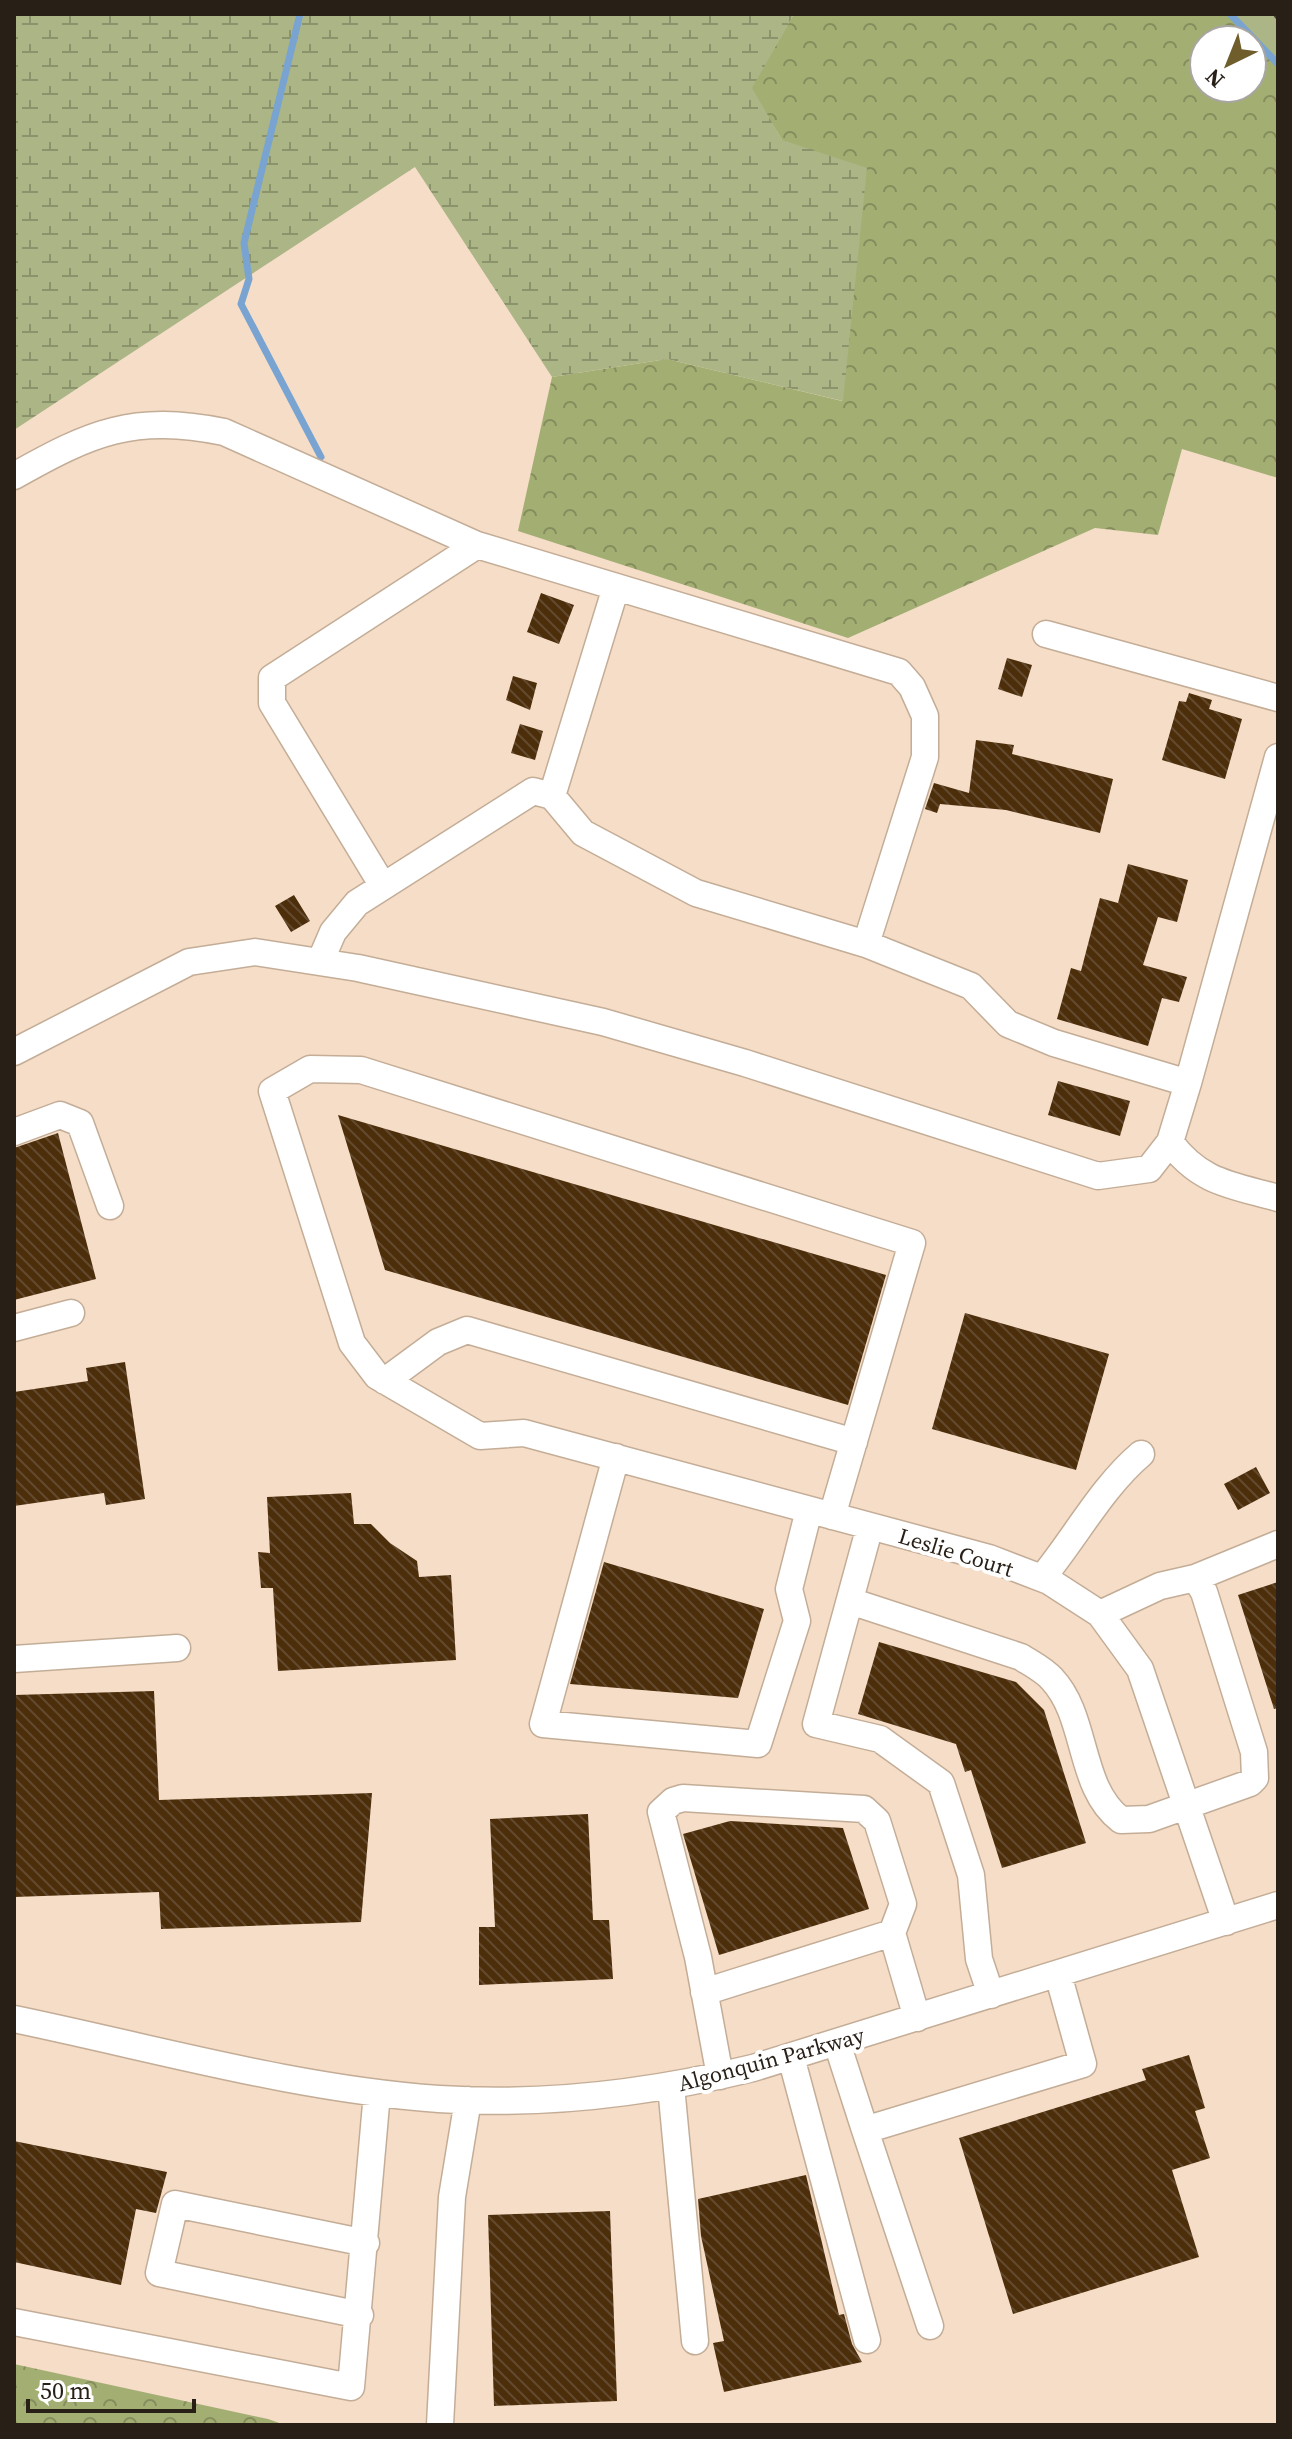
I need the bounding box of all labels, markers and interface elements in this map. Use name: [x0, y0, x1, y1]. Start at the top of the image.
north arrow: [1188, 24, 1268, 104]
text: N: [1198, 62, 1230, 95]
street label: Leslie Court: [895, 1520, 1018, 1584]
street label: Algonquin Parkway: [675, 2020, 868, 2098]
scale bar: [28, 2363, 194, 2413]
text: 50 m: [40, 2374, 91, 2407]

